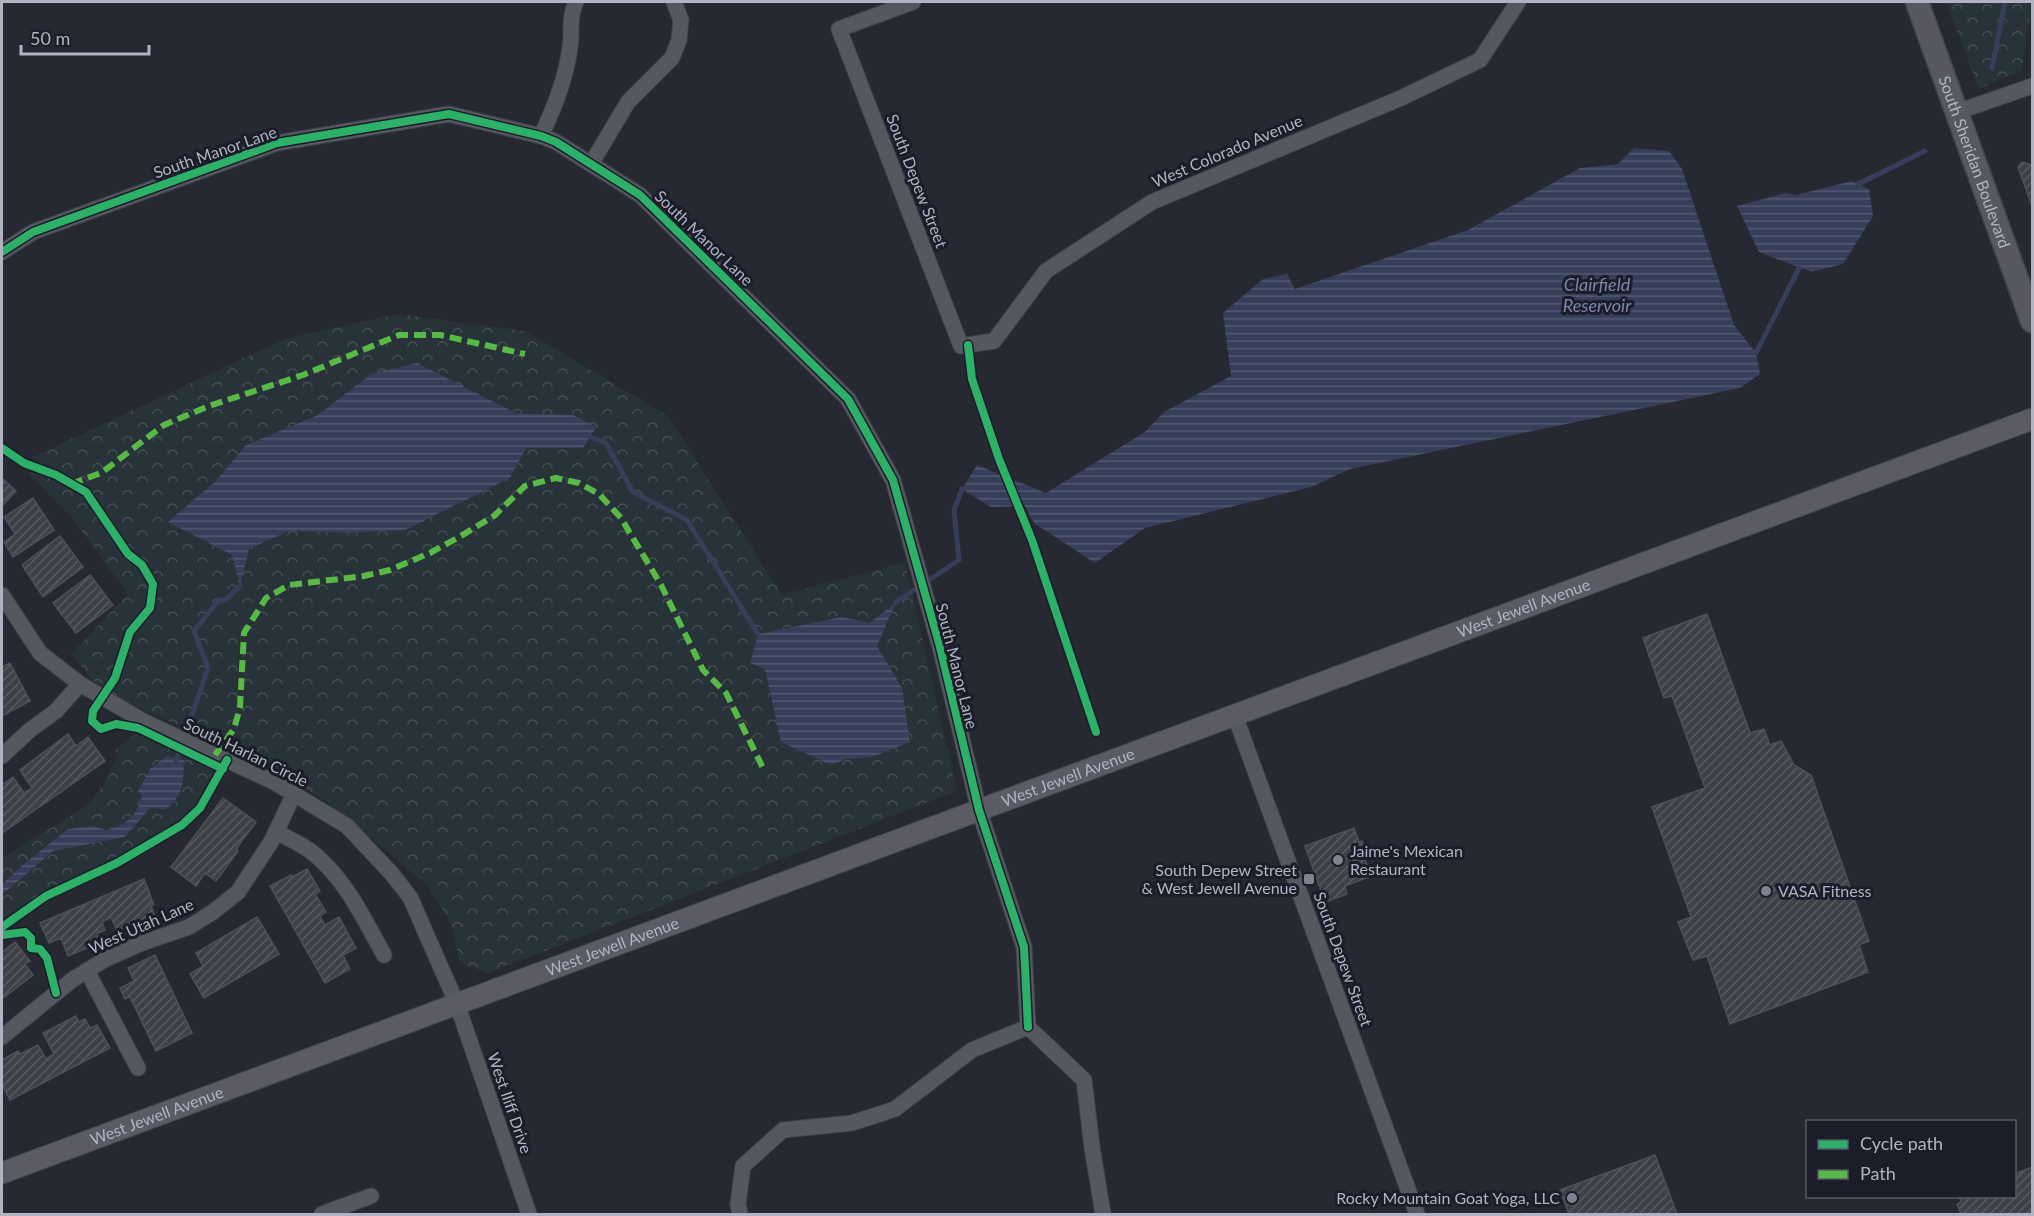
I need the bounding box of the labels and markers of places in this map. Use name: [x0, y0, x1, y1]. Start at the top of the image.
place label: Jaime's Mexican Restaurant: [1350, 841, 1463, 878]
marker: Jaime's Mexican Restaurant: [1331, 853, 1345, 867]
place label: South Depew Street & West Jewell Avenue: [1141, 860, 1297, 897]
marker: South Depew Street & West Jewell Avenue: [1302, 872, 1316, 886]
place label: VASA Fitness: [1778, 881, 1872, 900]
marker: VASA Fitness: [1759, 884, 1773, 898]
place label: Rocky Mountain Goat Yoga, LLC: [1336, 1188, 1560, 1207]
marker: Rocky Mountain Goat Yoga, LLC: [1565, 1191, 1579, 1205]

